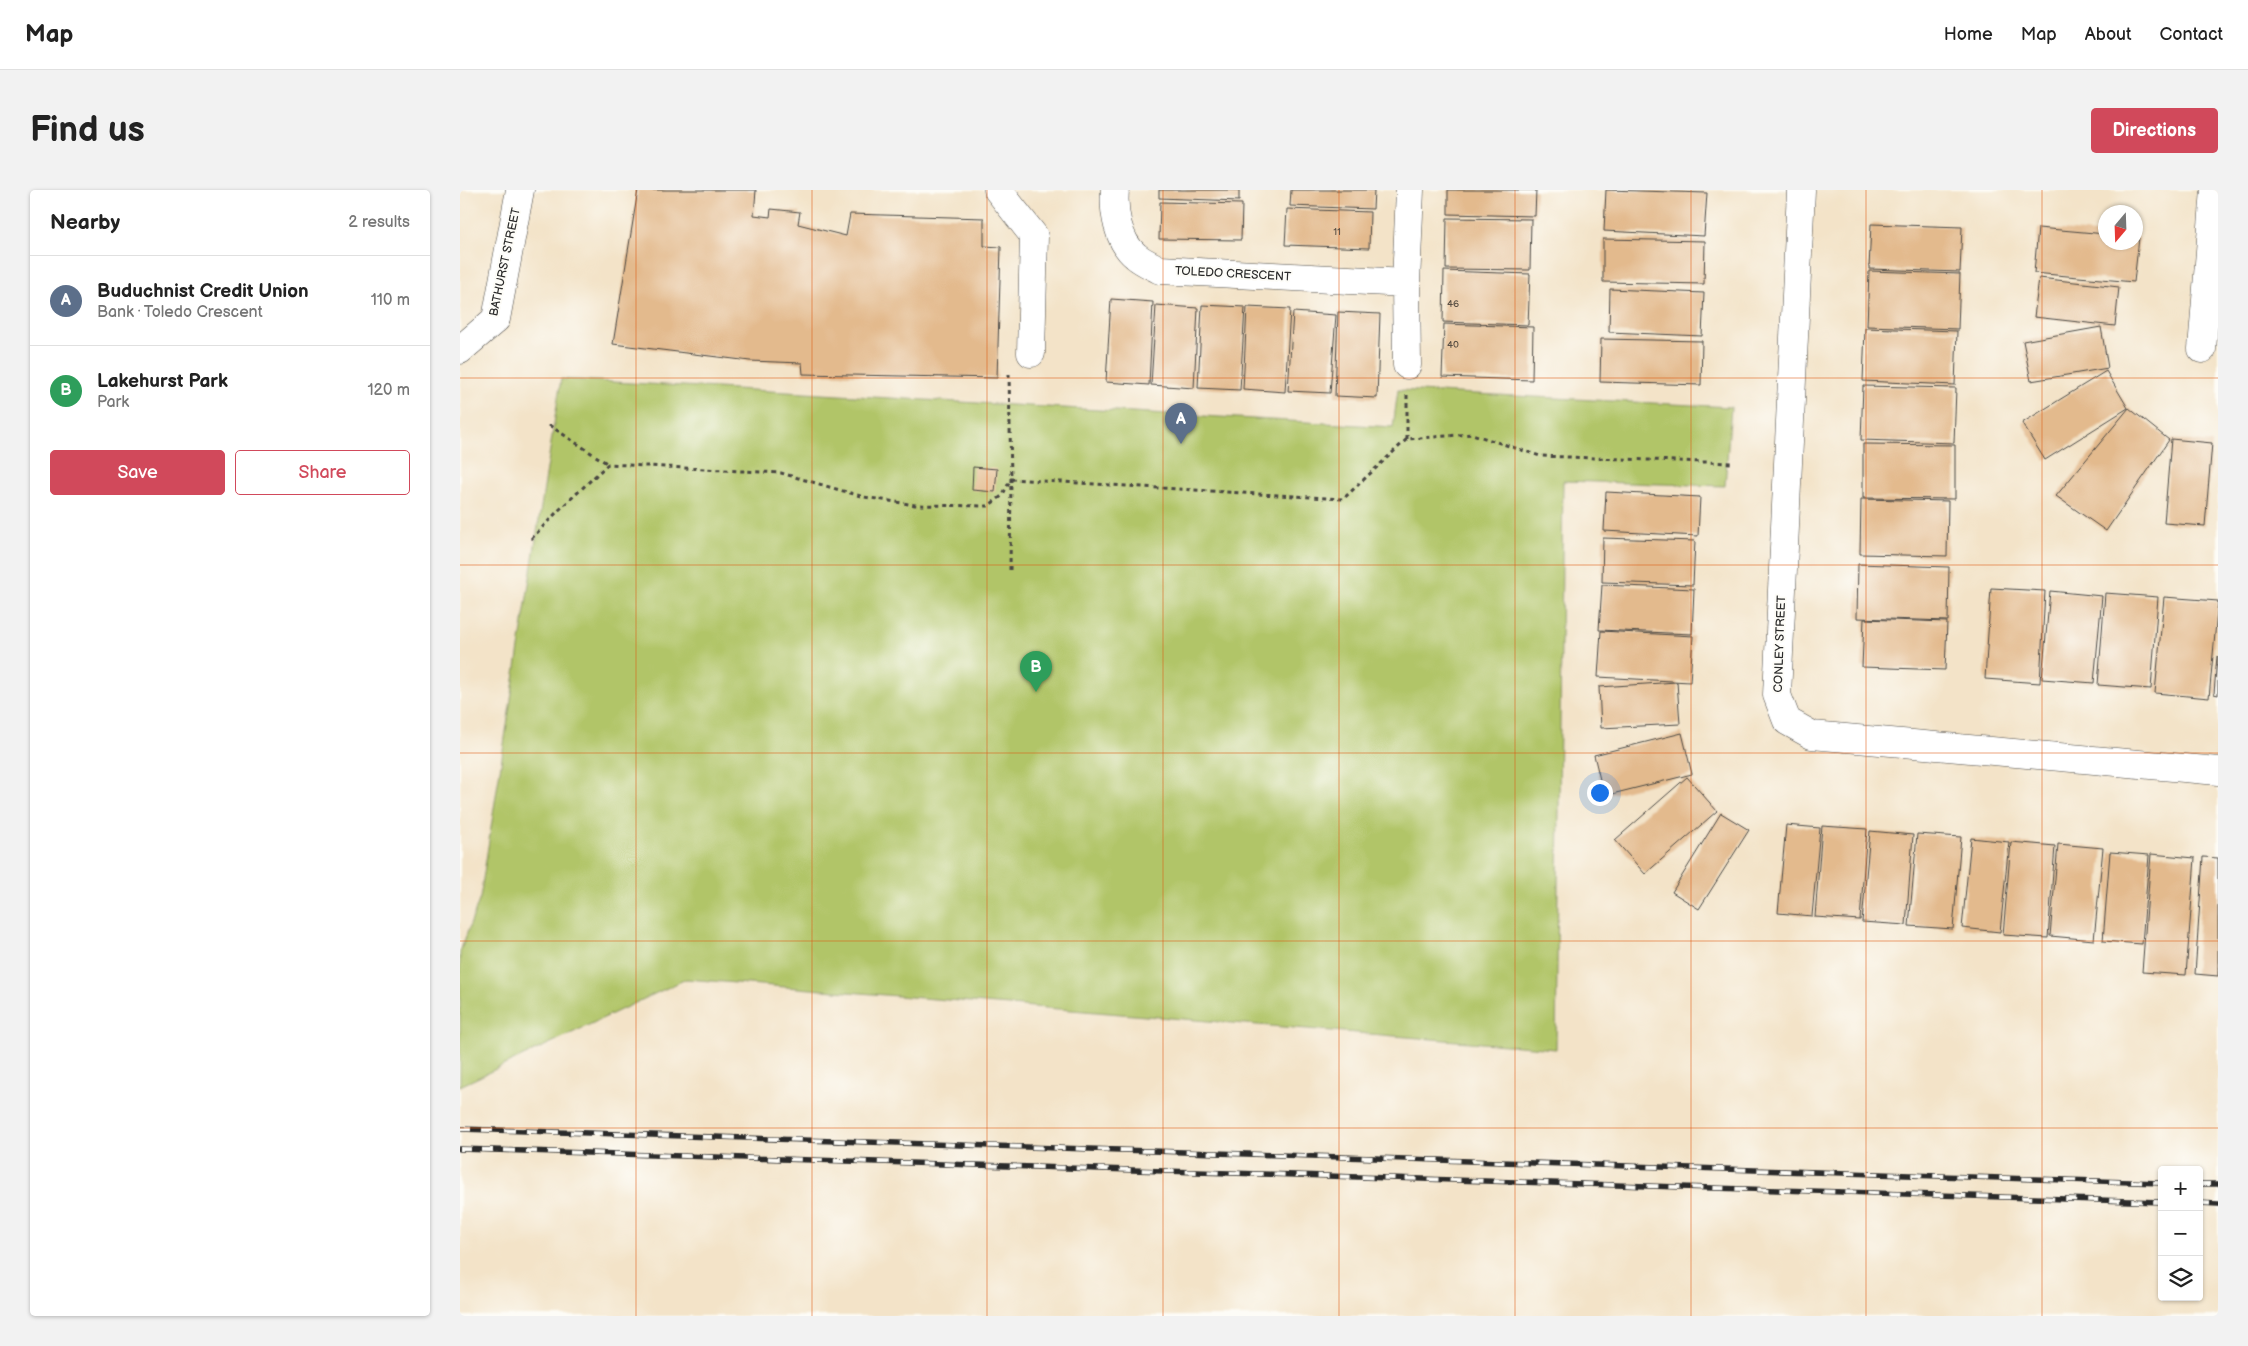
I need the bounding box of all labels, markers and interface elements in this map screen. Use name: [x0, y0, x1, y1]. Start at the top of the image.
text: Map: [25, 20, 73, 49]
text: Home: [1944, 24, 1993, 45]
text: Map: [2021, 24, 2057, 45]
text: About: [2085, 24, 2132, 45]
text: Contact: [2160, 24, 2223, 45]
button: Directions: [2091, 108, 2218, 153]
text: Find us: [30, 109, 145, 152]
north arrow: [2098, 205, 2143, 250]
street label: BATHURST STREET: [486, 206, 524, 318]
text: Nearby: [50, 210, 120, 235]
text: 2 results: [348, 213, 410, 232]
house number: 11: [1333, 226, 1341, 238]
street label: TOLEDO CRESCENT: [1175, 263, 1292, 285]
text: Buduchnist Credit Union: [97, 280, 309, 303]
text: A: [61, 291, 71, 310]
text: 110 m: [371, 291, 410, 310]
house number: 46: [1447, 298, 1459, 310]
text: Bank · Toledo Crescent: [97, 303, 263, 322]
house number: 40: [1447, 339, 1459, 351]
text: Lakehurst Park: [97, 370, 228, 393]
text: B: [60, 381, 72, 400]
text: 120 m: [367, 381, 410, 400]
text: Park: [97, 393, 129, 412]
pin: A: [1165, 403, 1197, 444]
button: Save: [50, 450, 225, 495]
button: Share: [235, 450, 410, 495]
street label: CONLEY STREET: [1771, 594, 1789, 693]
pin: B: [1020, 651, 1052, 692]
your location: [1587, 780, 1613, 806]
map controls: [2158, 1166, 2203, 1301]
button: +: [2158, 1166, 2203, 1211]
button: −: [2158, 1211, 2203, 1256]
button: layers: [2158, 1256, 2203, 1301]

